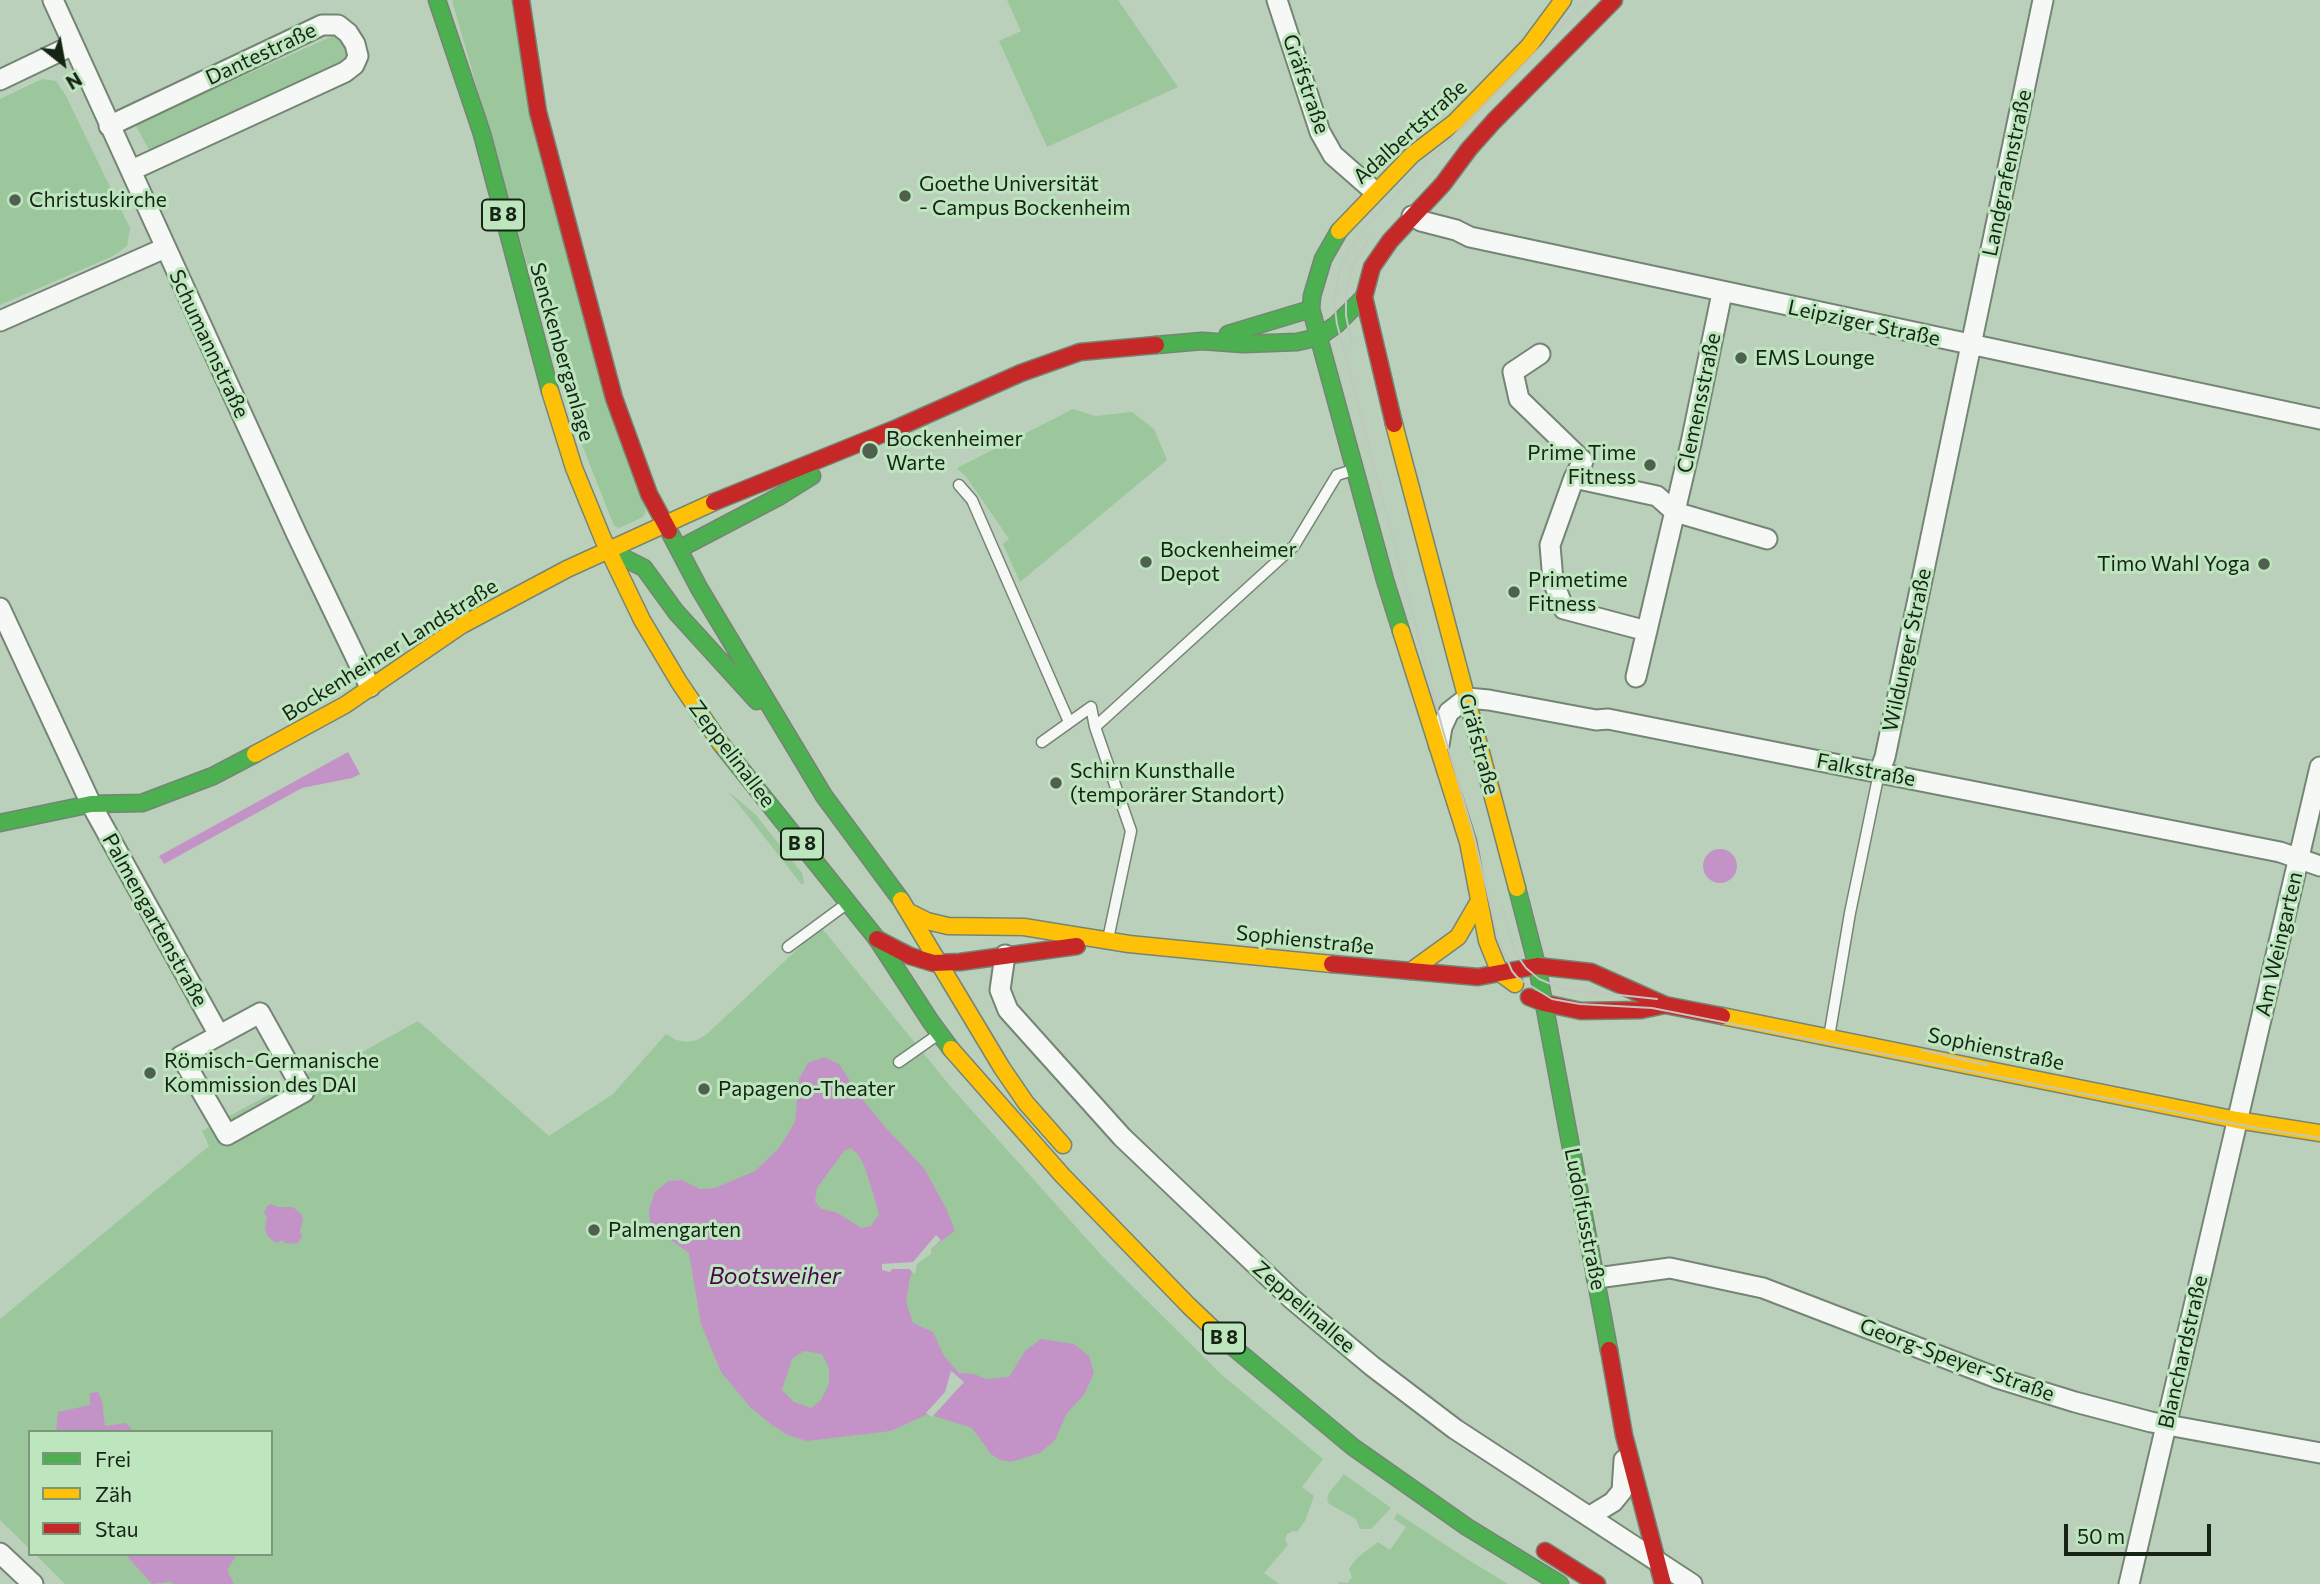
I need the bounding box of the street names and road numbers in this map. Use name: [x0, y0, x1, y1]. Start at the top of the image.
street label: Dantestraße: [202, 17, 320, 91]
street label: Gräfstraße: [1277, 31, 1335, 137]
street label: Adalbertstraße: [1348, 74, 1472, 190]
street label: Landgrafenstraße: [1977, 87, 2037, 259]
road number: B 8: [482, 200, 524, 230]
street label: Senckenberganlage: [524, 260, 600, 444]
street label: Schumannstraße: [164, 266, 254, 422]
street label: Leipziger Straße: [1786, 295, 1942, 351]
street label: Clemensstraße: [1672, 331, 1726, 475]
street label: Wildunger Straße: [1877, 566, 1937, 734]
street label: Bockenheimer Landstraße: [278, 573, 502, 727]
street label: Gräfstraße: [1453, 691, 1505, 797]
street label: Zeppelinallee: [684, 695, 780, 813]
street label: Falkstraße: [1814, 748, 1918, 792]
road number: B 8: [781, 828, 823, 860]
street label: Palmengartenstraße: [97, 829, 213, 1011]
street label: Am Weingarten: [2250, 869, 2308, 1019]
street label: Sophienstraße: [1235, 920, 1375, 960]
street label: Sophienstraße: [1925, 1022, 2067, 1076]
street label: Ludolfusstraße: [1559, 1146, 1611, 1292]
street label: Zeppelinallee: [1248, 1256, 1360, 1358]
street label: Blanchardstraße: [2153, 1273, 2213, 1431]
street label: Georg-Speyer-Straße: [1856, 1313, 2058, 1407]
road number: B 8: [1203, 1322, 1245, 1354]

